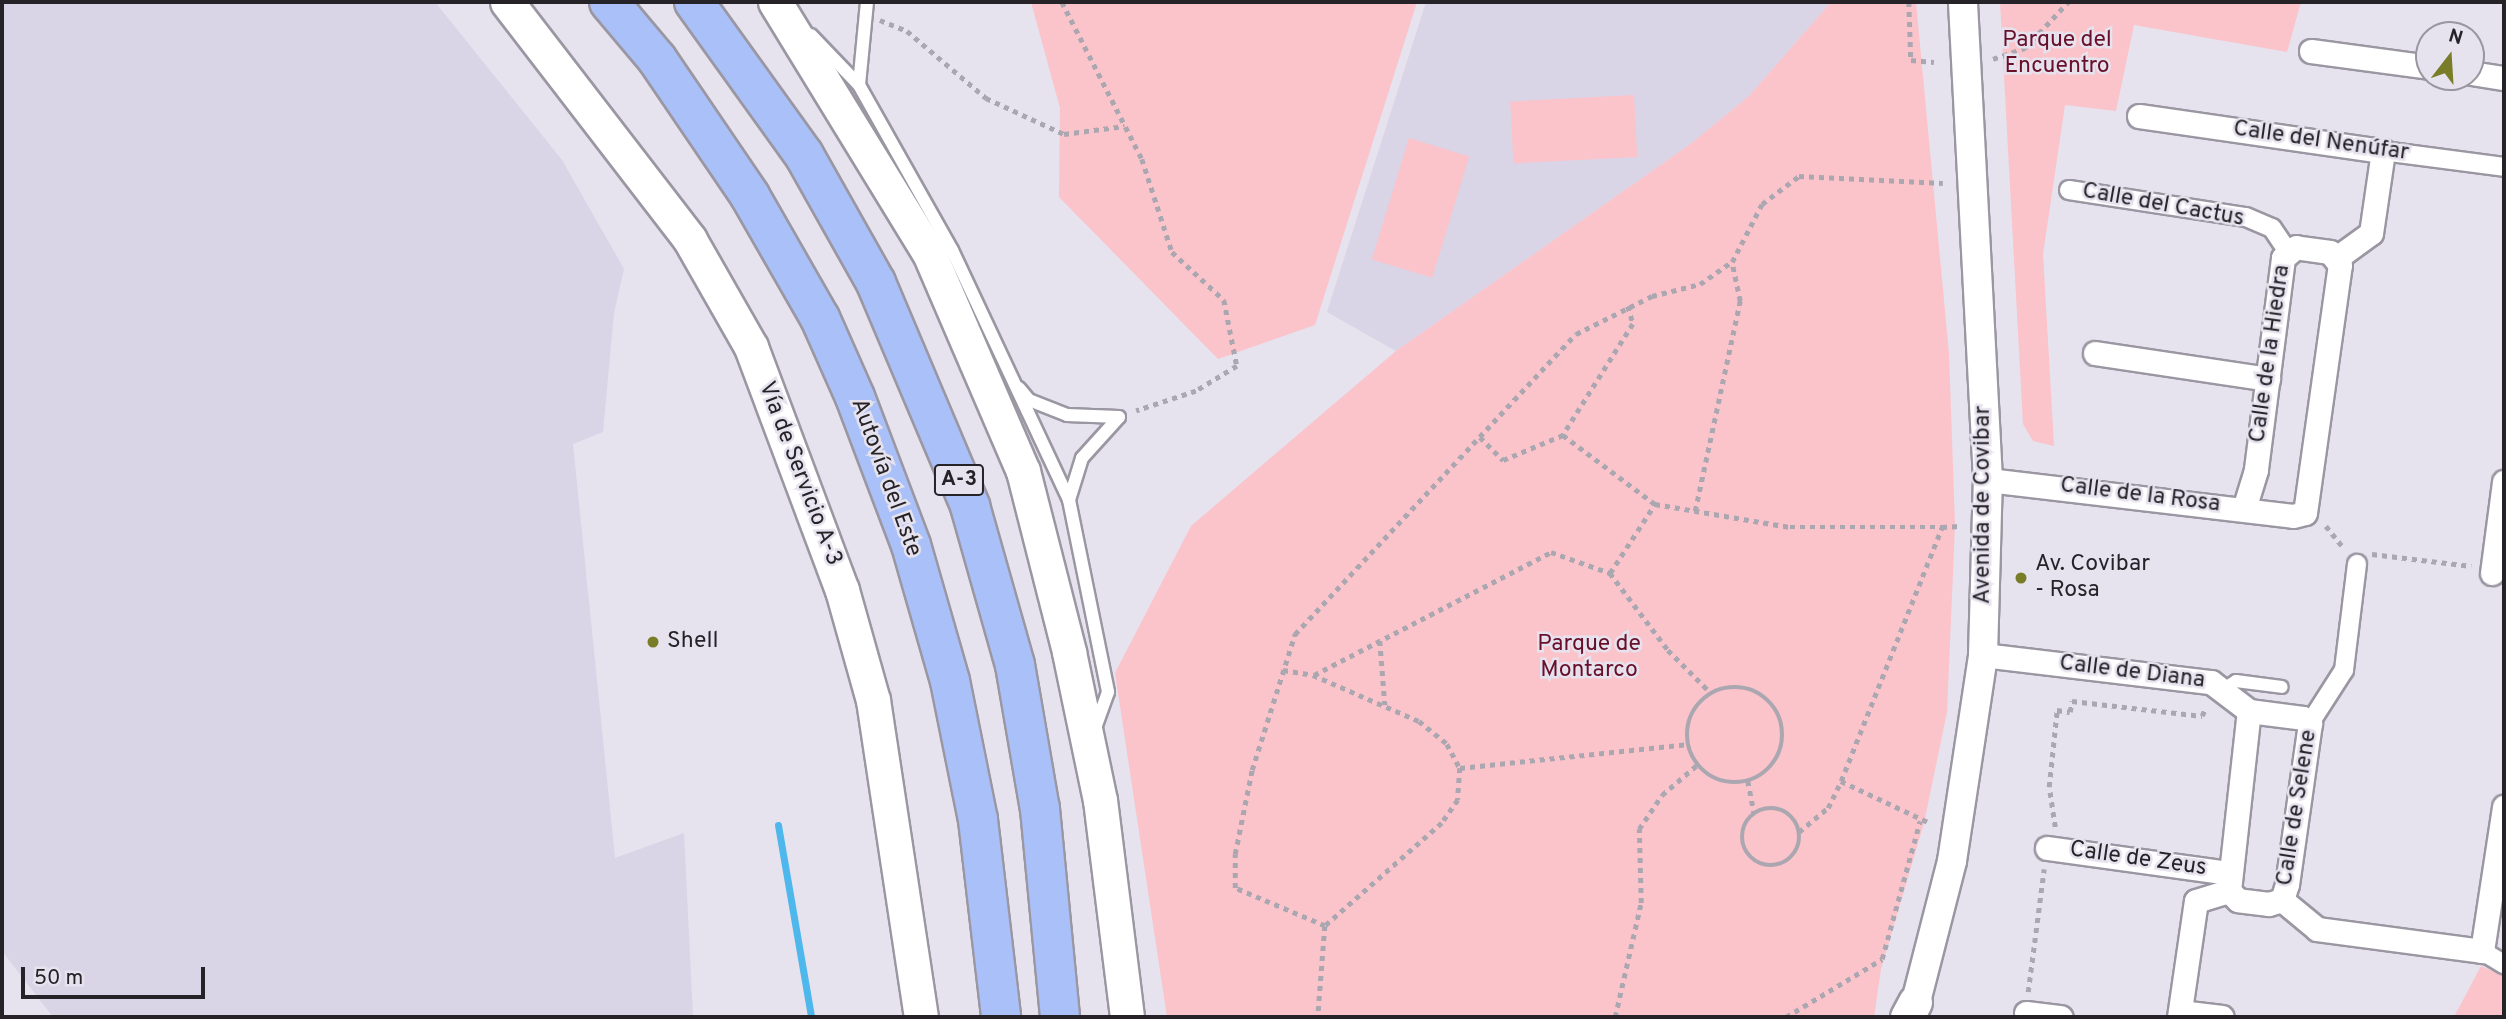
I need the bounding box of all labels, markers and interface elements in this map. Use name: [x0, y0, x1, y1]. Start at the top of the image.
north arrow: [2415, 21, 2485, 91]
text: N: [2446, 24, 2466, 51]
park label: Parque del Encuentro: [2002, 27, 2112, 81]
street label: Calle del Nenúfar: [2231, 116, 2411, 168]
street label: Calle del Cactus: [2080, 178, 2246, 234]
street label: Calle de la Hiedra: [2245, 263, 2297, 445]
street label: Vía de Servicio A-3: [751, 378, 847, 570]
street label: Autovía del Este: [844, 395, 926, 561]
street label: Avenida de Covibar: [1970, 406, 1998, 604]
road number: A-3: [933, 462, 985, 498]
street label: Calle de la Rosa: [2058, 472, 2222, 520]
place label: Av. Covibar - Rosa: [2035, 551, 2150, 605]
marker: Av. Covibar - Rosa: [2013, 570, 2029, 586]
place label: Shell: [667, 628, 718, 656]
park label: Parque de Montarco: [1537, 631, 1641, 685]
marker: Shell: [645, 634, 661, 650]
street label: Calle de Diana: [2058, 650, 2206, 696]
street label: Calle de Selene: [2272, 728, 2324, 888]
street label: Calle de Zeus: [2068, 837, 2208, 883]
scale bar: [24, 953, 208, 997]
text: 50 m: [34, 965, 83, 992]

